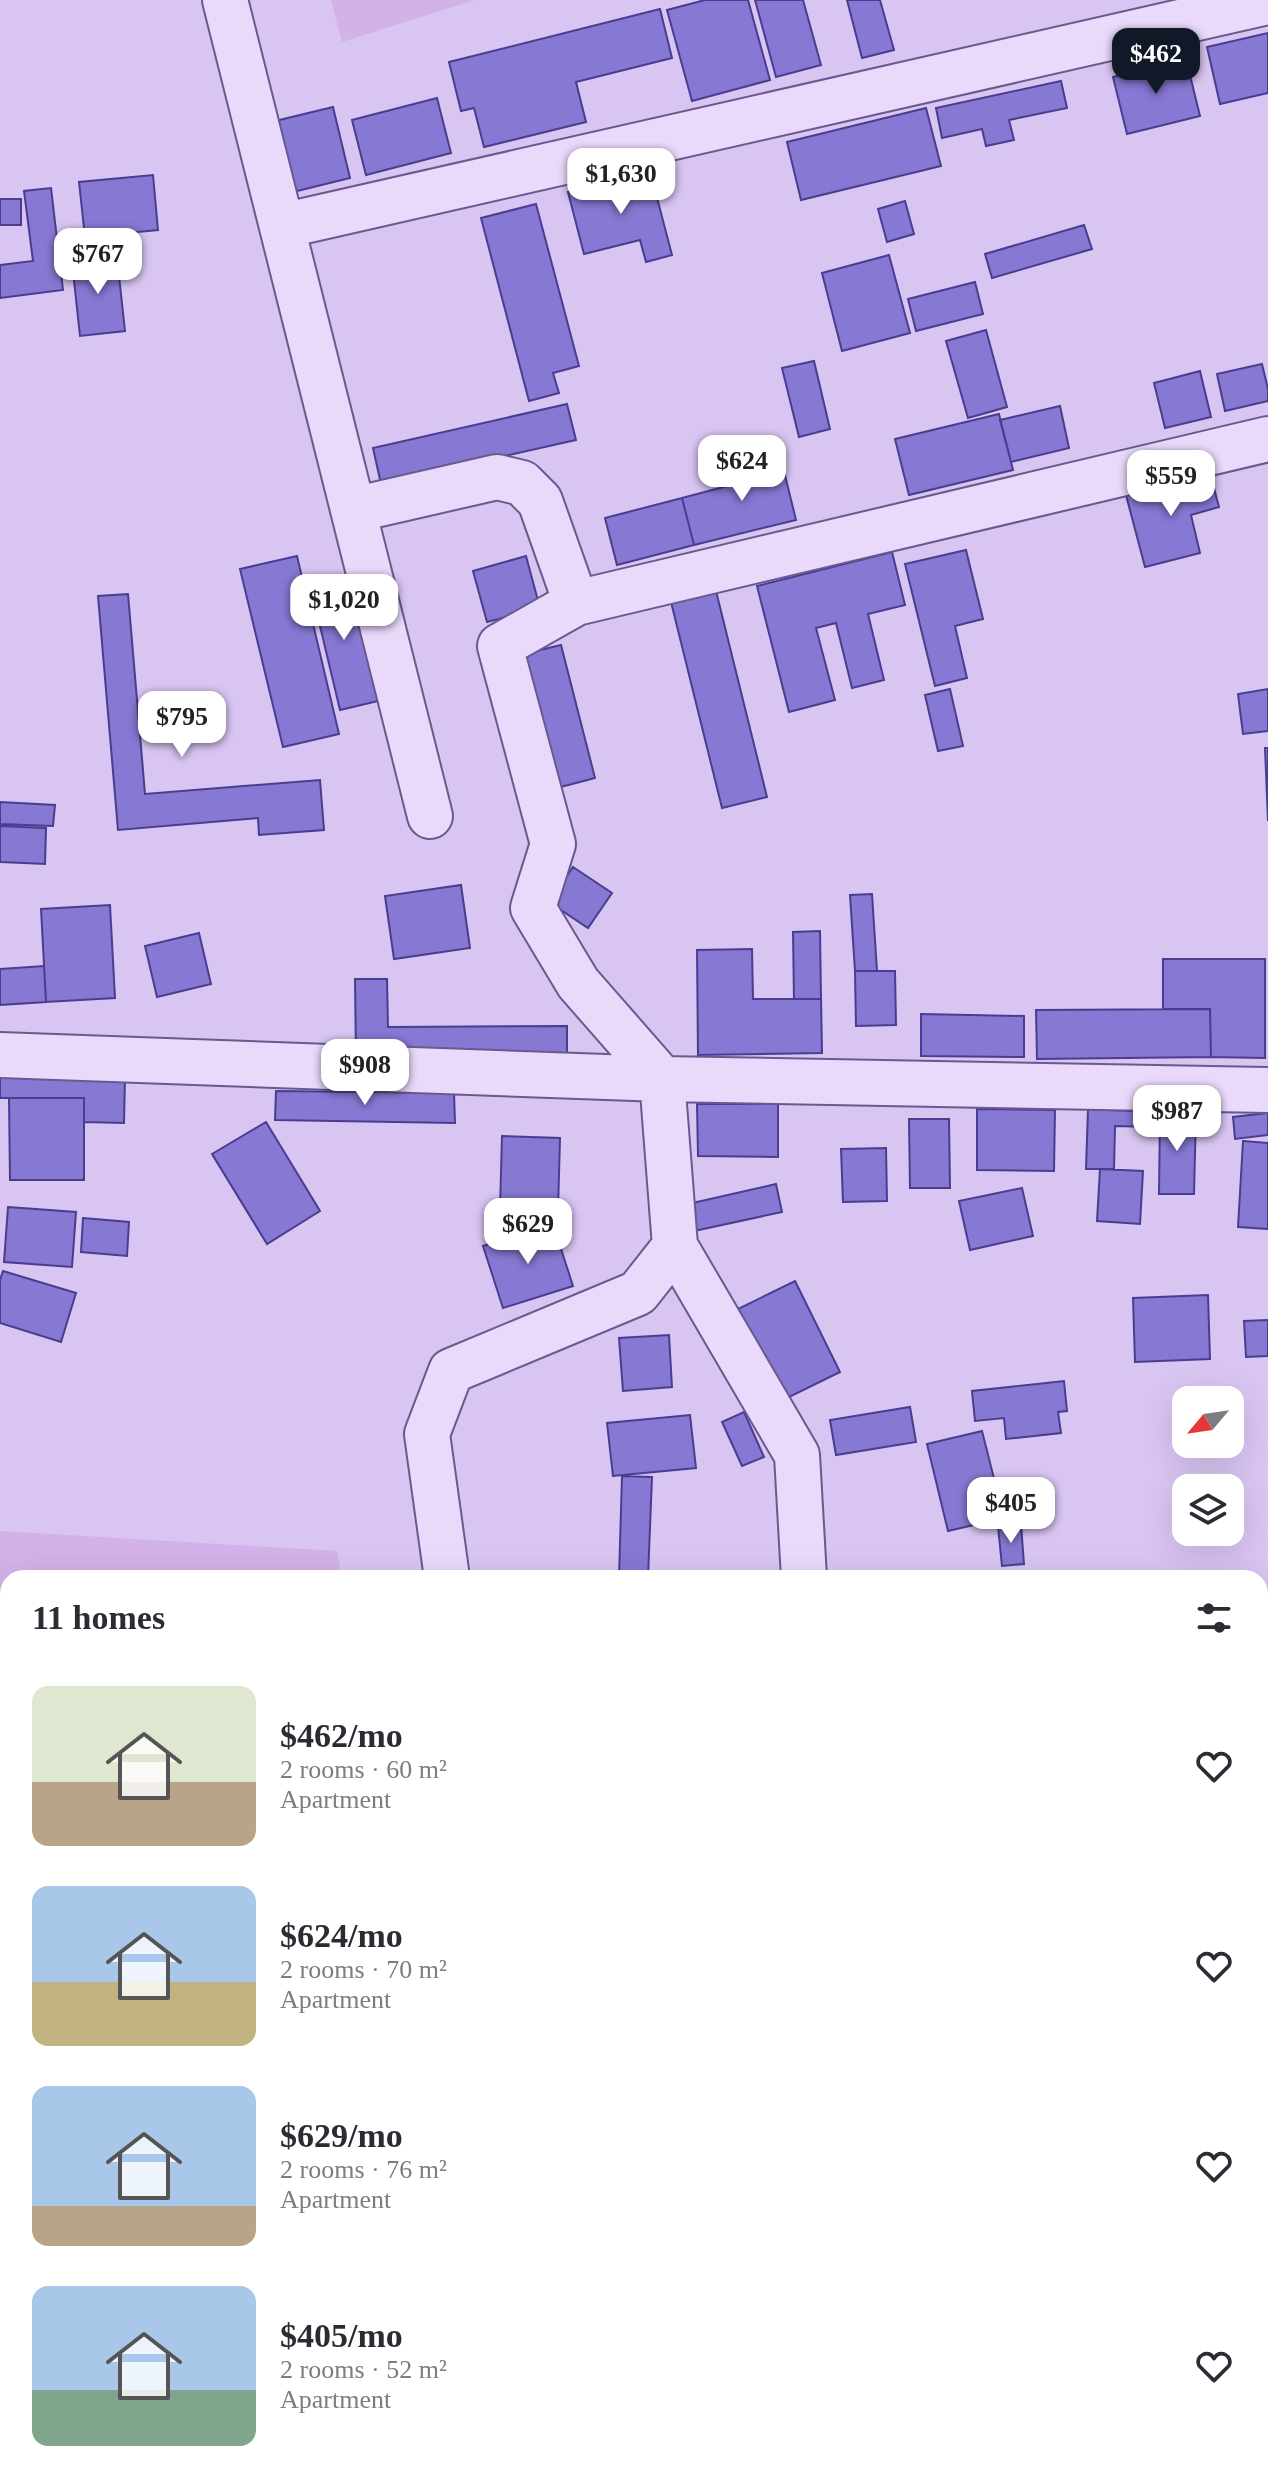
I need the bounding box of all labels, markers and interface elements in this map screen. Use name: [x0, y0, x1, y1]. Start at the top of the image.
pin: $462: [1109, 28, 1203, 96]
text: $462: [1130, 39, 1182, 68]
pin: $1,630: [556, 148, 686, 216]
text: $1,630: [585, 159, 657, 188]
pin: $767: [51, 228, 145, 296]
text: $767: [72, 239, 124, 268]
pin: $624: [695, 435, 789, 503]
text: $624: [716, 446, 768, 475]
pin: $559: [1124, 450, 1218, 518]
text: $559: [1145, 461, 1197, 490]
pin: $1,020: [279, 574, 409, 642]
text: $1,020: [308, 585, 380, 614]
pin: $795: [135, 691, 229, 759]
text: $795: [156, 702, 208, 731]
pin: $908: [318, 1039, 412, 1107]
text: $908: [339, 1050, 391, 1079]
pin: $987: [1130, 1085, 1224, 1153]
text: $987: [1151, 1096, 1203, 1125]
pin: $629: [481, 1198, 575, 1266]
text: $629: [502, 1209, 554, 1238]
north arrow: [1172, 1386, 1244, 1458]
map controls: [1172, 1386, 1244, 1546]
button: layers: [1172, 1474, 1244, 1546]
pin: $405: [964, 1477, 1058, 1545]
text: $405: [985, 1488, 1037, 1517]
icon: filters: [1192, 1596, 1236, 1640]
text: 11 homes: [32, 1599, 165, 1636]
text: $462/mo: [280, 1717, 403, 1754]
icon: home: [96, 1718, 192, 1814]
icon: heart: [1192, 1744, 1236, 1788]
text: 2 rooms · 60 m²: [280, 1755, 447, 1784]
text: Apartment: [280, 1785, 391, 1814]
text: $624/mo: [280, 1917, 403, 1954]
icon: home: [96, 1918, 192, 2014]
icon: heart: [1192, 1944, 1236, 1988]
text: 2 rooms · 70 m²: [280, 1955, 447, 1984]
text: Apartment: [280, 1985, 391, 2014]
text: $629/mo: [280, 2117, 403, 2154]
icon: home: [96, 2118, 192, 2214]
icon: heart: [1192, 2144, 1236, 2188]
text: 2 rooms · 76 m²: [280, 2155, 447, 2184]
text: Apartment: [280, 2185, 391, 2214]
text: $405/mo: [280, 2317, 403, 2354]
icon: home: [96, 2318, 192, 2414]
icon: heart: [1192, 2344, 1236, 2388]
text: 2 rooms · 52 m²: [280, 2355, 447, 2384]
text: Apartment: [280, 2385, 391, 2414]

